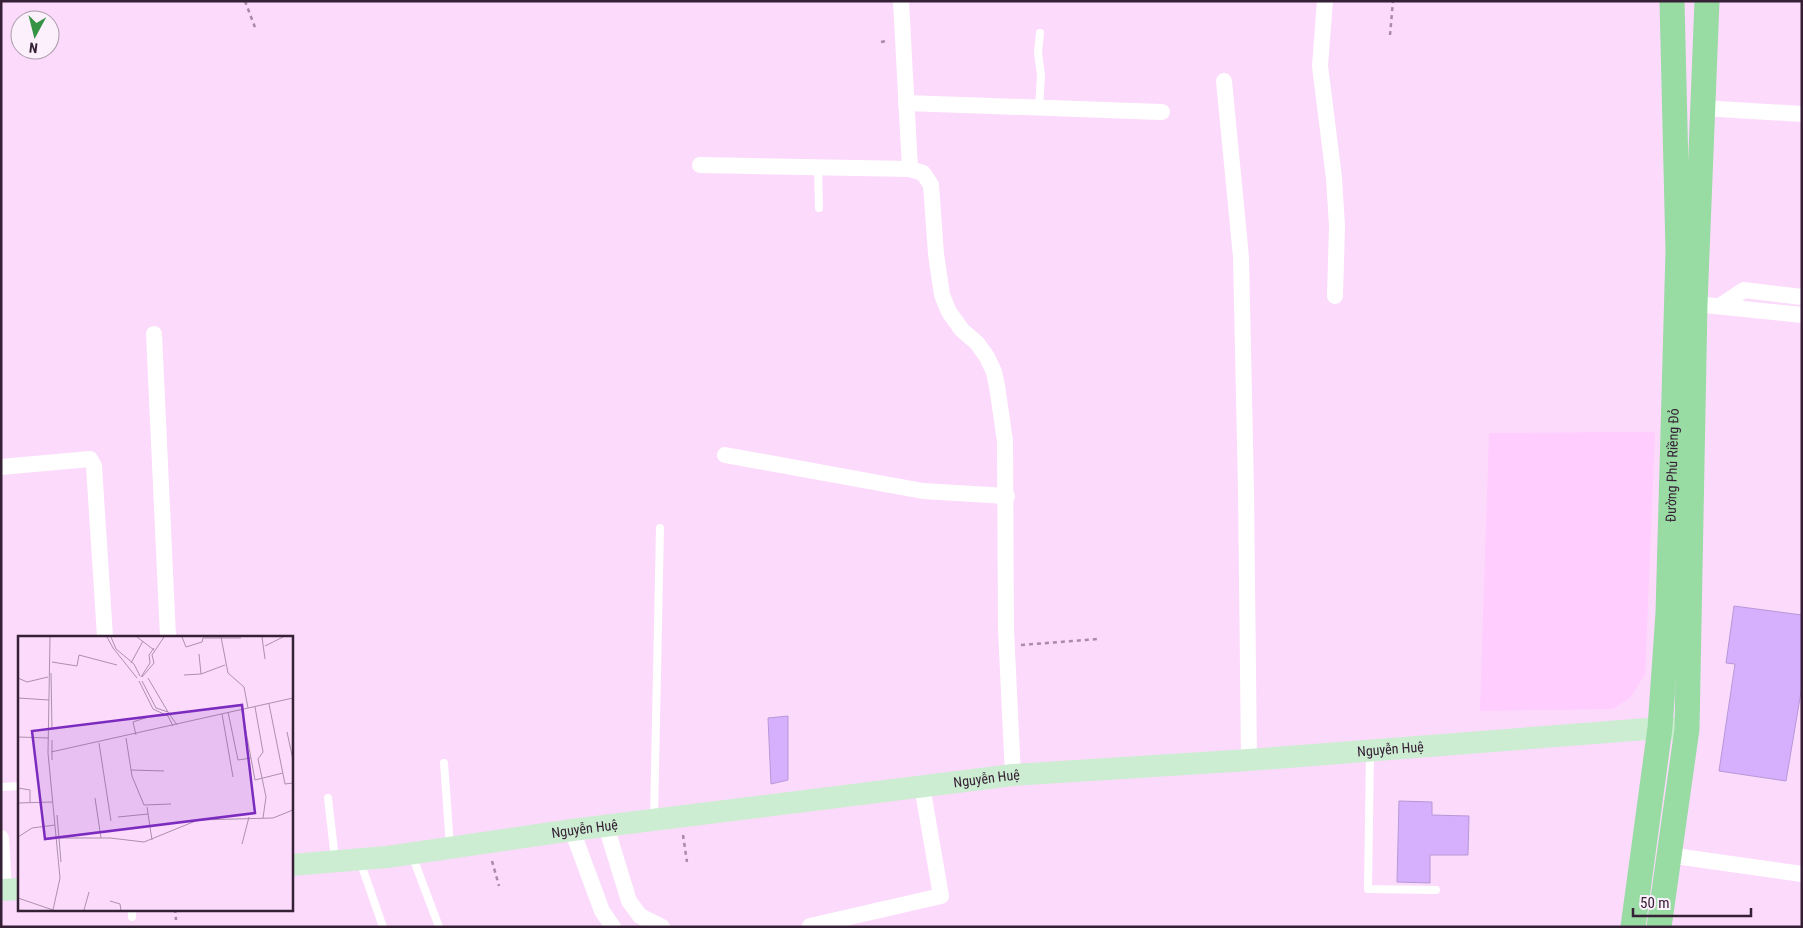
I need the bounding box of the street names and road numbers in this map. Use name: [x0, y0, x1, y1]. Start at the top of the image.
street label: Đường Phú Riềng Đỏ: [1663, 408, 1682, 522]
street label: Nguyễn Huệ: [1357, 738, 1425, 760]
street label: Nguyễn Huệ: [952, 767, 1021, 790]
street label: Nguyễn Huệ: [550, 816, 619, 841]

